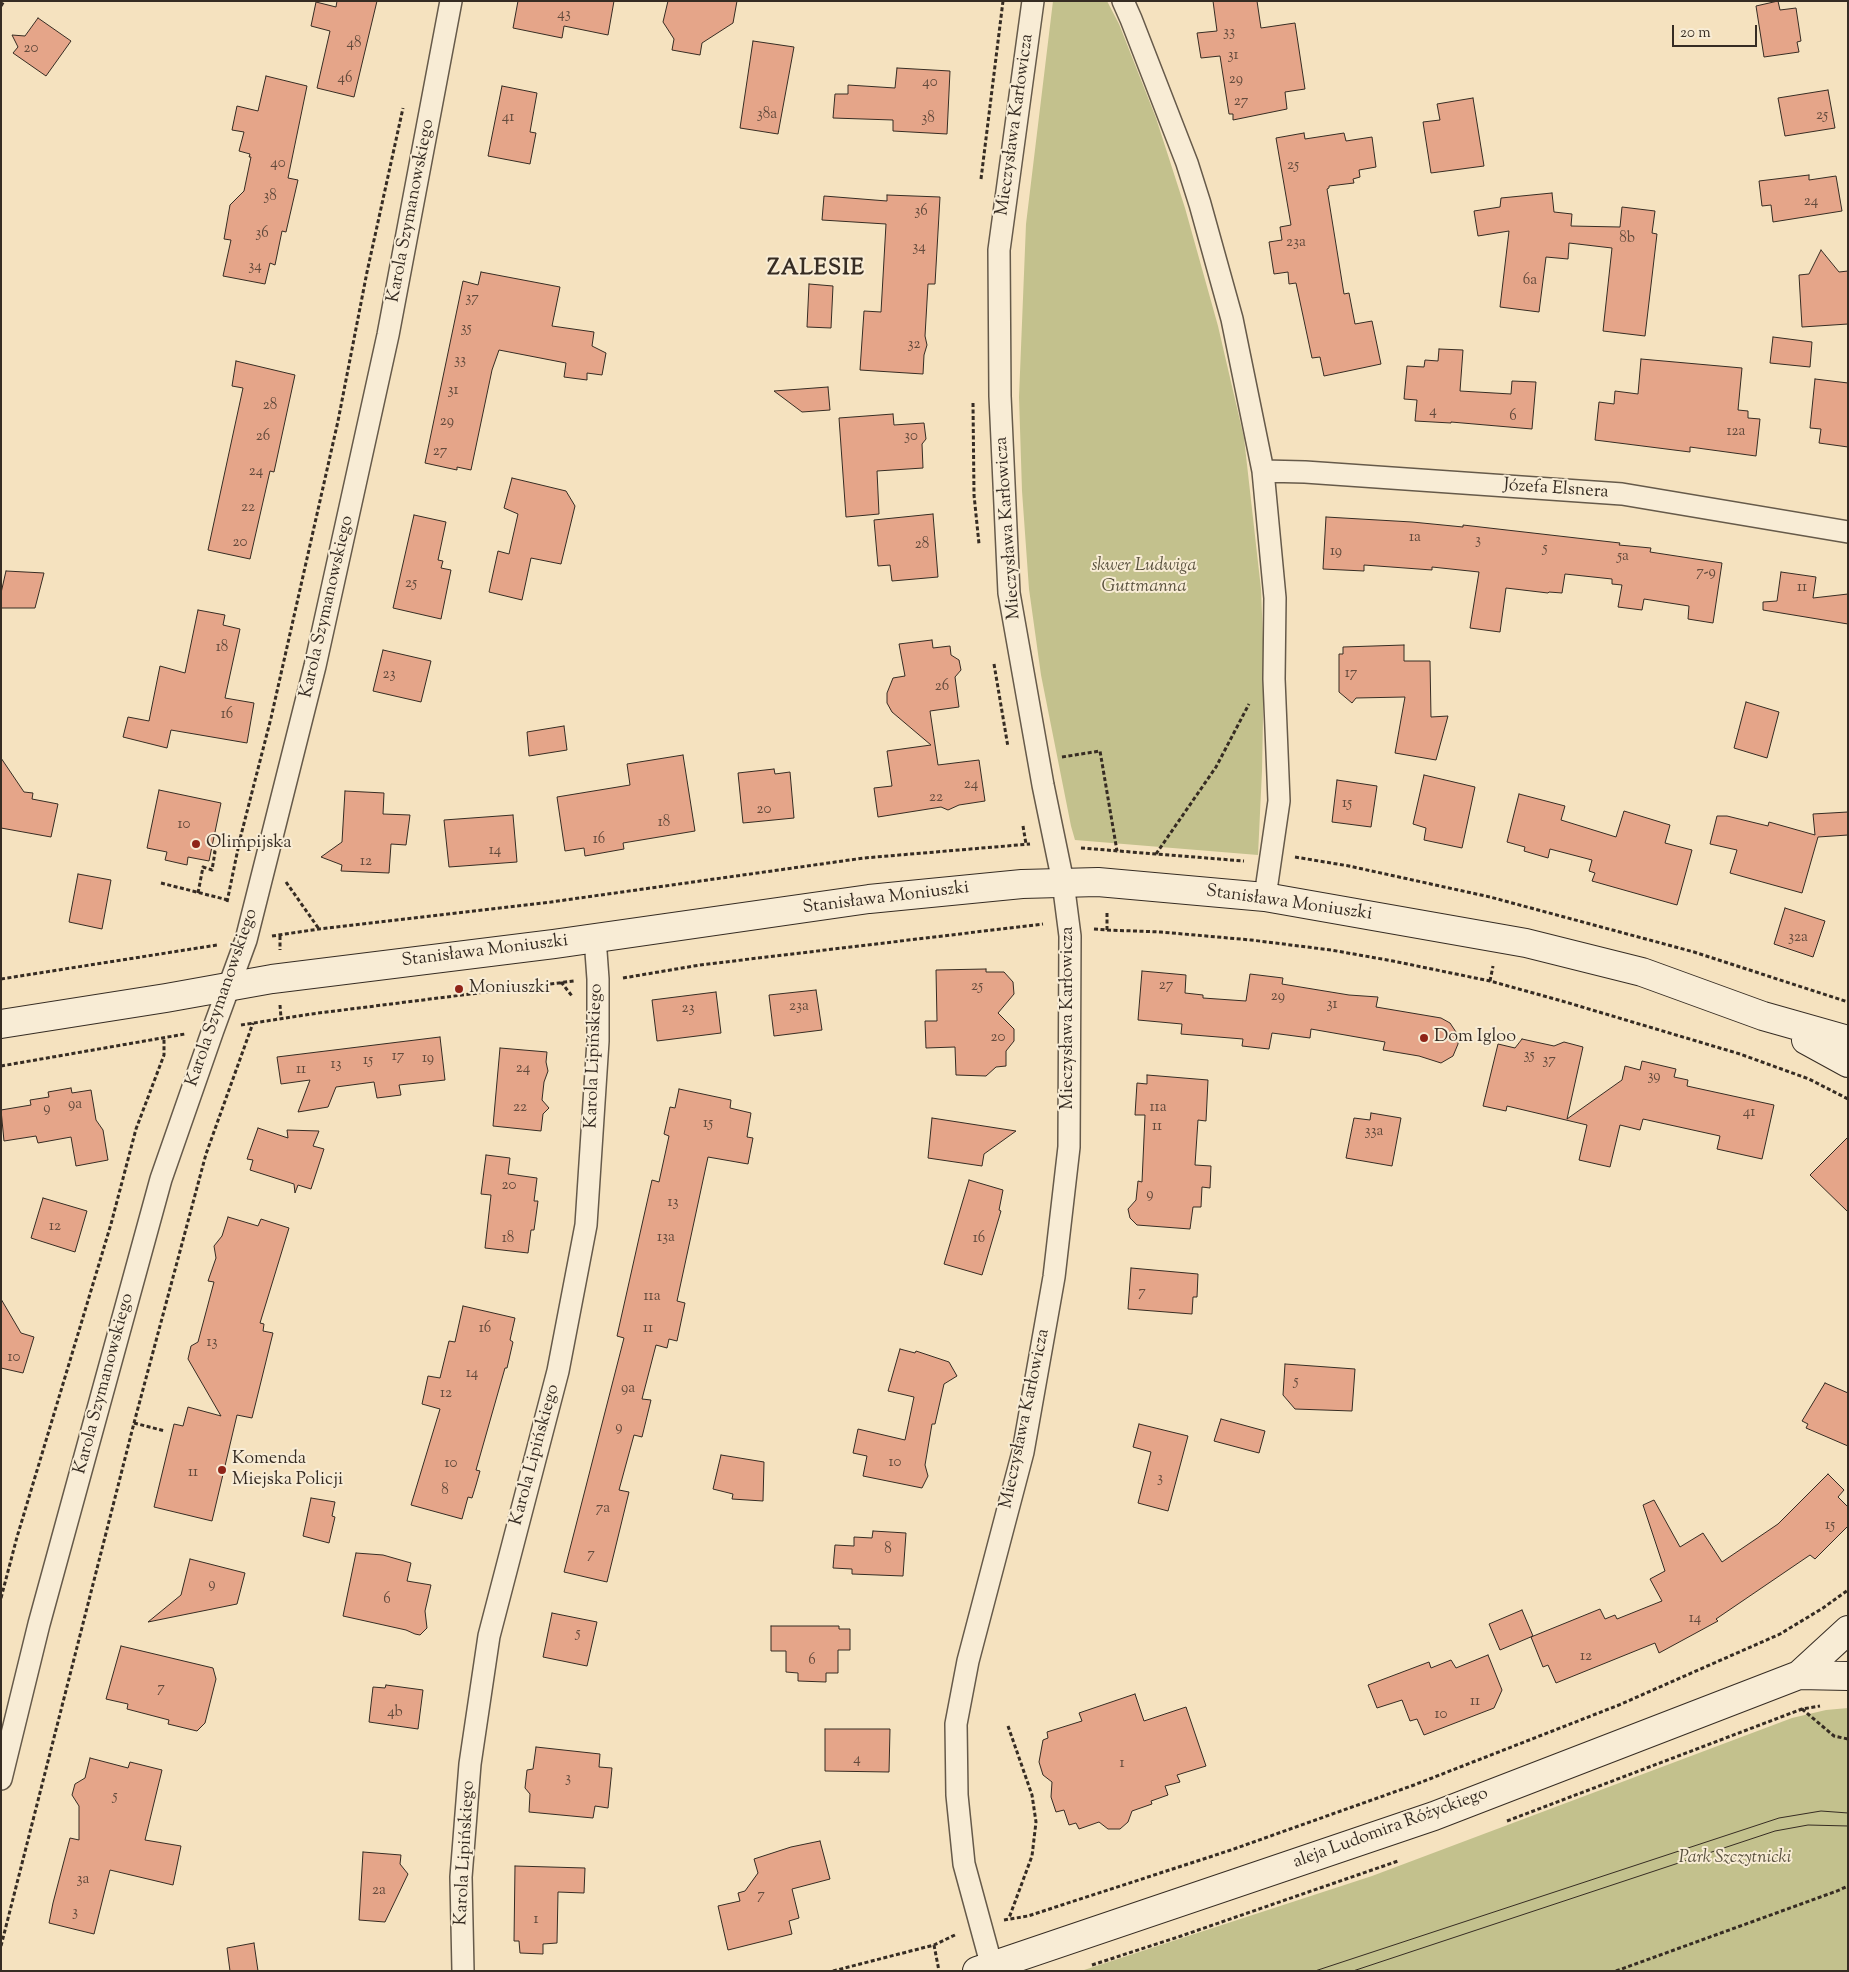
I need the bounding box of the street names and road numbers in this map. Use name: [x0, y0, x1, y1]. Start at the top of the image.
street label: Mieczysława Karłowicza: [993, 33, 1039, 217]
street label: Karola Szymanowskiego: [384, 117, 440, 305]
street label: Mieczysława Karłowicza: [992, 436, 1026, 620]
street label: Józefa Elsnera: [1503, 476, 1609, 504]
street label: Karola Szymanowskiego: [297, 514, 359, 700]
street label: Stanisława Moniuszki: [802, 878, 970, 920]
street label: Stanisława Moniuszki: [1205, 882, 1373, 926]
street label: Karola Szymanowskiego: [182, 906, 264, 1090]
street label: Mieczysława Karłowicza: [1058, 926, 1080, 1110]
street label: Stanisława Moniuszki: [401, 931, 569, 973]
street label: Karola Lipińskiego: [582, 983, 608, 1129]
street label: Karola Szymanowskiego: [70, 1291, 140, 1477]
street label: Mieczysława Karłowicza: [996, 1327, 1056, 1511]
street label: Karola Lipińskiego: [507, 1382, 565, 1528]
street label: Karola Lipińskiego: [451, 1780, 481, 1926]
street label: aleja Ludomira Różyckiego: [1291, 1784, 1491, 1874]

